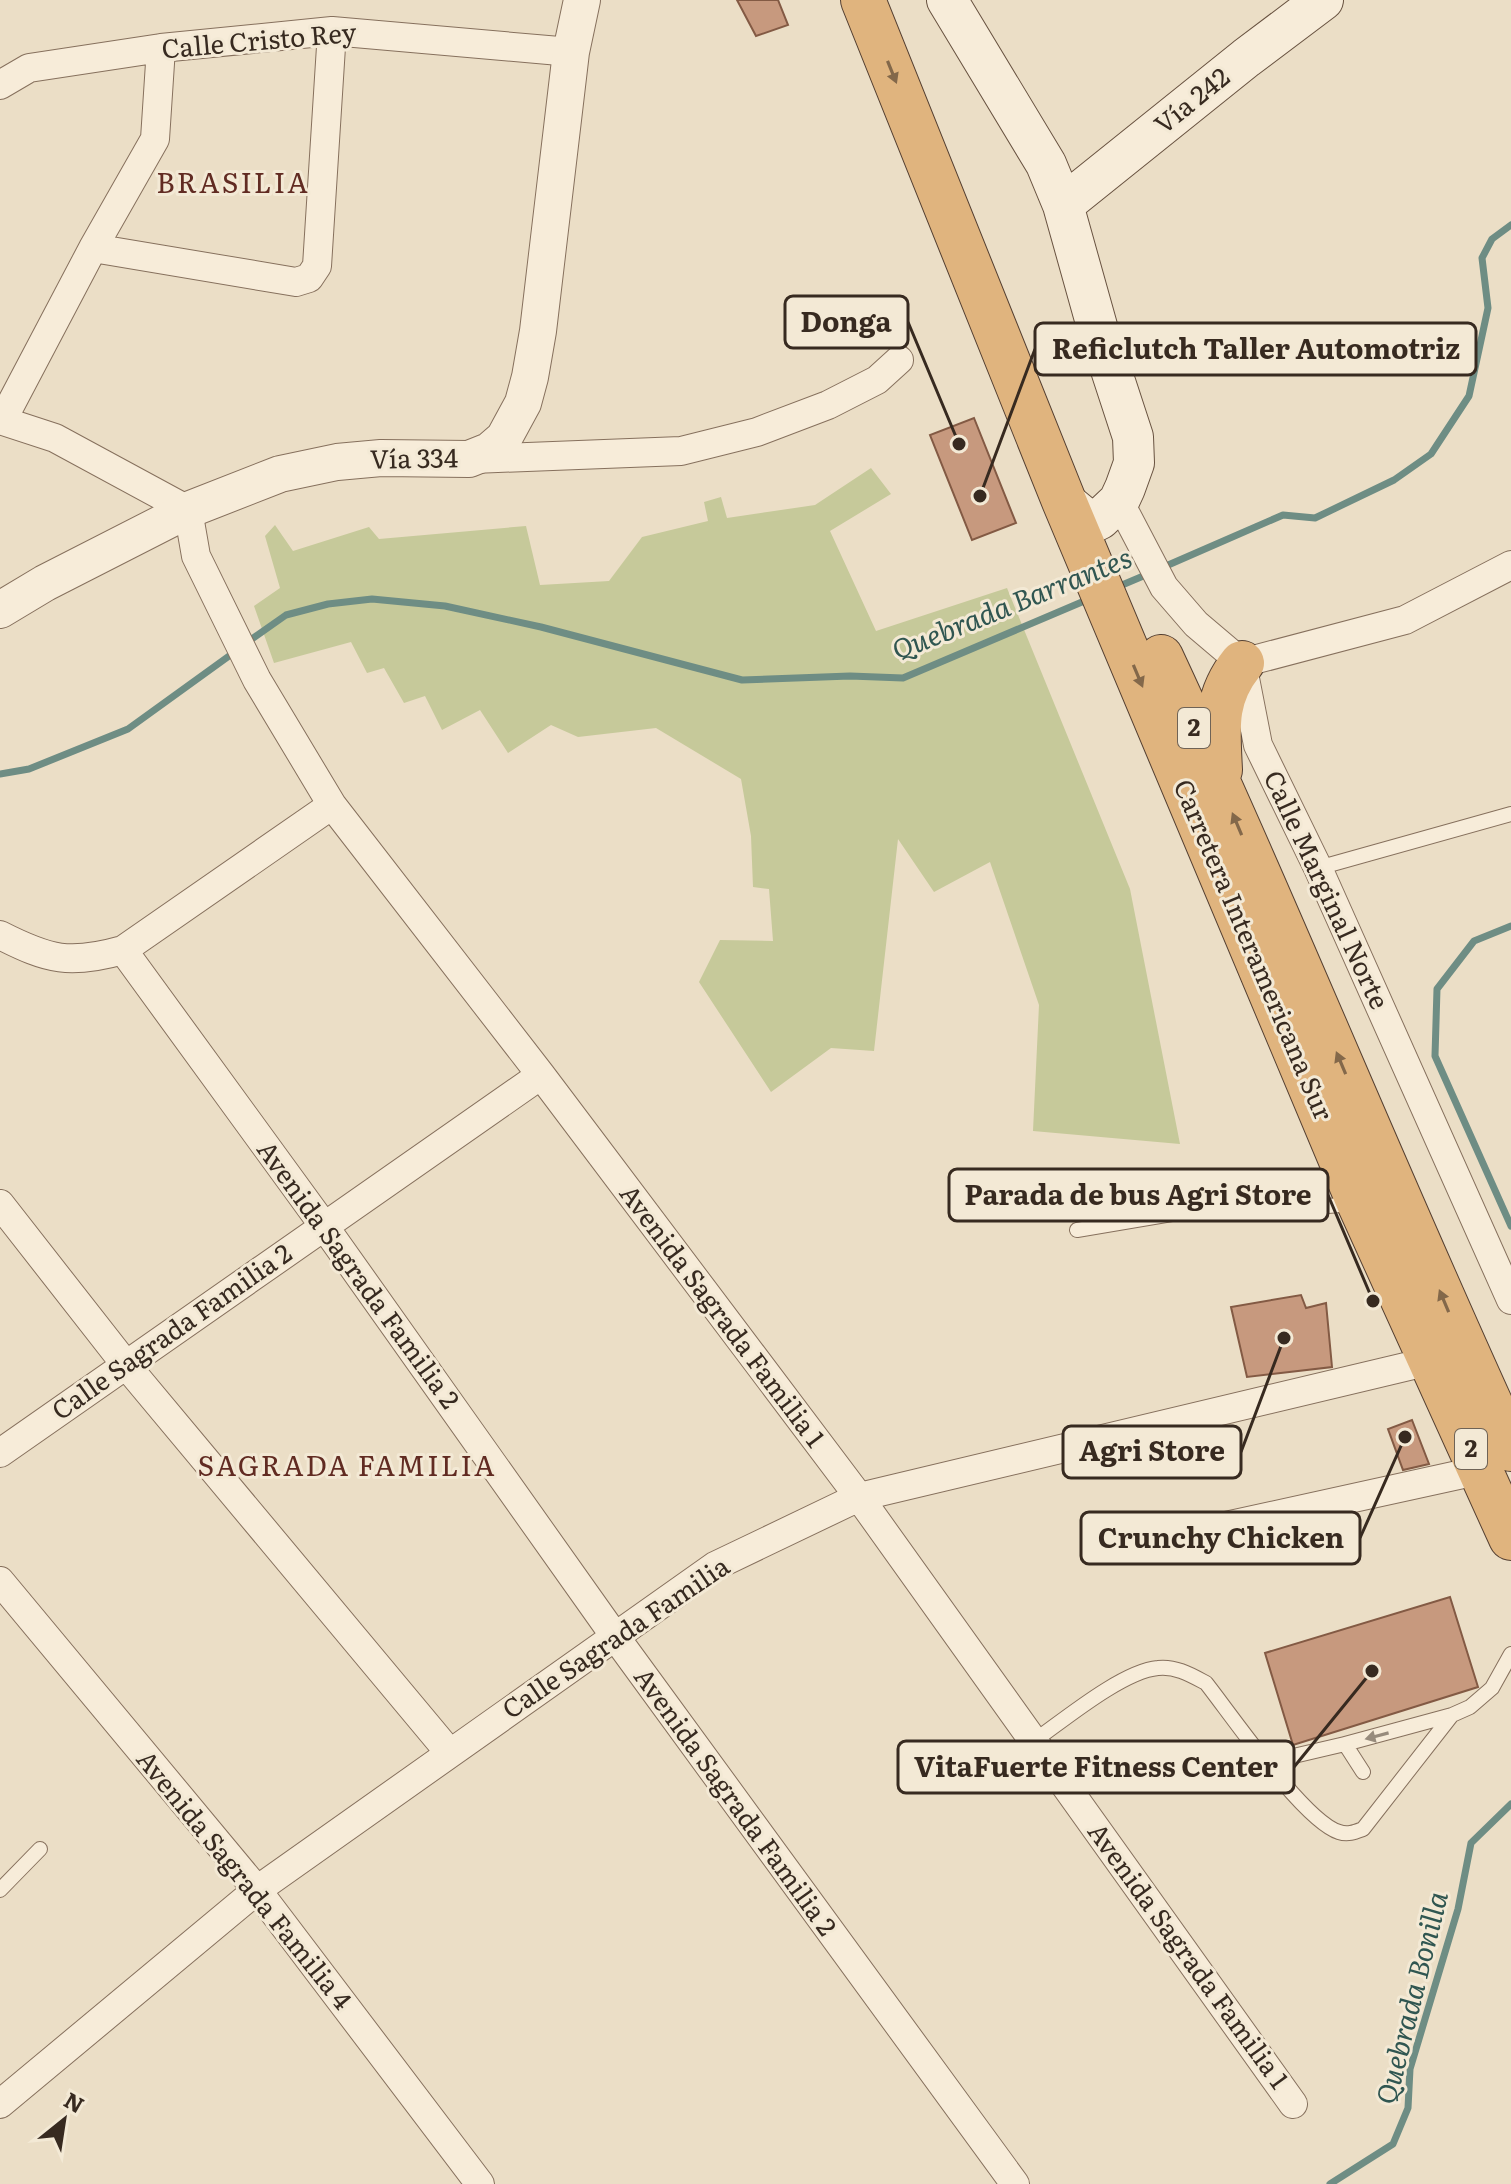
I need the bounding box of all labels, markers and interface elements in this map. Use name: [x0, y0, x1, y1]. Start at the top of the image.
street label: Calle Cristo Rey: [160, 11, 358, 66]
street label: Vía 242: [1144, 56, 1237, 142]
one-way arrow: [886, 60, 899, 84]
district label: BRASILIA: [156, 160, 310, 202]
callout: Donga: [785, 296, 908, 348]
text: Donga: [800, 299, 893, 341]
callout: Reficlutch Taller Automotriz: [1035, 323, 1476, 375]
text: Reficlutch Taller Automotriz: [1052, 326, 1460, 368]
street label: Vía 334: [369, 436, 458, 477]
water label: Quebrada Barrantes: [885, 535, 1138, 669]
one-way arrow: [1132, 664, 1145, 688]
road number: 2: [1178, 708, 1210, 748]
street label: Calle Marginal Norte: [1256, 763, 1401, 1015]
street label: Carretera Interamericana Sur: [1166, 772, 1345, 1126]
one-way arrow: [1231, 812, 1244, 836]
one-way arrow: [1334, 1051, 1347, 1075]
street label: Avenida Sagrada Familia 2: [249, 1131, 471, 1416]
callout: Parada de bus Agri Store: [949, 1169, 1328, 1221]
text: Parada de bus Agri Store: [964, 1172, 1312, 1214]
street label: Avenida Sagrada Familia 1: [612, 1175, 836, 1454]
street label: Calle Sagrada Familia 2: [43, 1232, 299, 1428]
one-way arrow: [1437, 1290, 1451, 1313]
callout: Agri Store: [1063, 1426, 1241, 1478]
text: Agri Store: [1079, 1428, 1225, 1470]
road number: 2: [1455, 1429, 1487, 1469]
district label: SAGRADA FAMILIA: [198, 1443, 497, 1485]
callout: Crunchy Chicken: [1081, 1512, 1360, 1564]
text: Crunchy Chicken: [1098, 1515, 1344, 1557]
street label: Calle Sagrada Familia: [493, 1545, 736, 1727]
street label: Avenida Sagrada Familia 2: [626, 1658, 848, 1943]
one-way arrow: [1364, 1730, 1389, 1742]
street label: Avenida Sagrada Familia 4: [129, 1740, 363, 2017]
callout: VitaFuerte Fitness Center: [898, 1741, 1294, 1793]
text: VitaFuerte Fitness Center: [914, 1744, 1278, 1786]
street label: Avenida Sagrada Familia 1: [1080, 1813, 1300, 2096]
water label: Quebrada Bonilla: [1363, 1887, 1457, 2108]
north arrow: [24, 2080, 104, 2160]
text: N: [59, 2082, 91, 2120]

